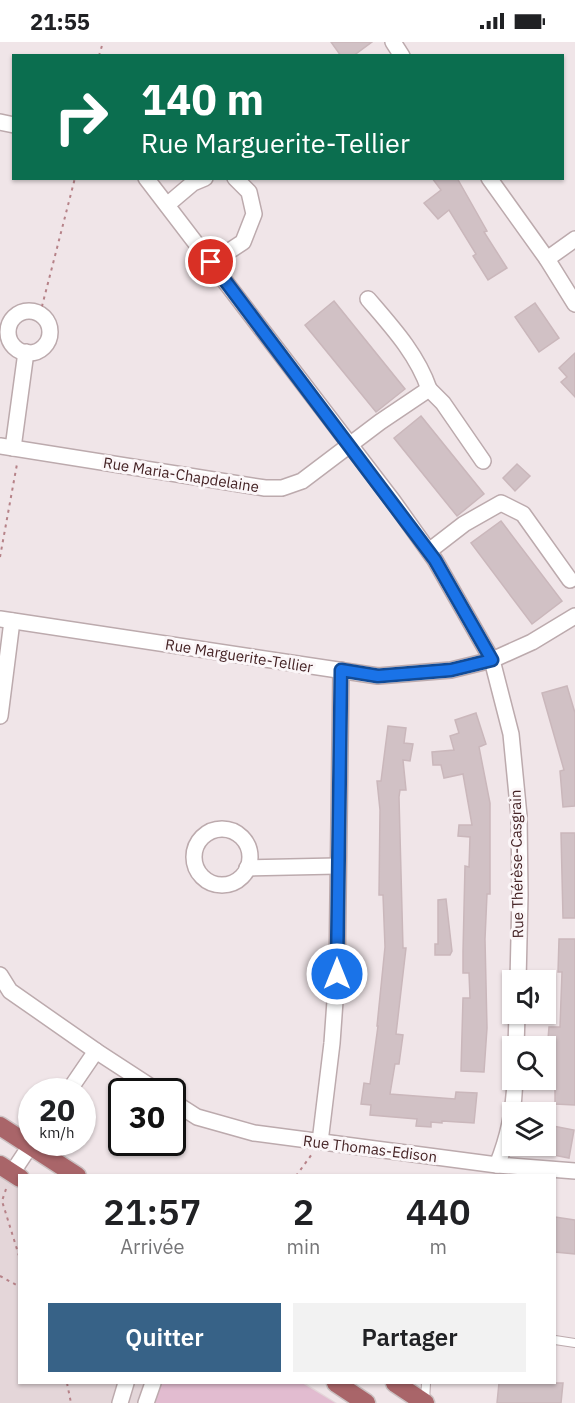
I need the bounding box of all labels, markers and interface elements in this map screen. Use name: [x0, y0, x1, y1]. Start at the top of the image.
text: 21:55: [30, 7, 90, 36]
text: 140 m: [141, 72, 264, 127]
icon: right: [42, 78, 120, 156]
text: Rue Marguerite-Tellier: [141, 125, 410, 160]
pin: [185, 236, 236, 287]
icon: arrive: [194, 245, 227, 278]
street label: Rue Maria-Chapdelaine: [102, 453, 260, 496]
street label: Rue Marguerite-Tellier: [164, 634, 315, 677]
street label: Rue Thérèse-Casgrain: [506, 789, 527, 939]
position arrow: [305, 942, 369, 1006]
map controls: [502, 970, 556, 1156]
button: sound: [502, 970, 556, 1024]
button: search: [502, 1036, 556, 1090]
speed limit sign: 30: [108, 1078, 186, 1156]
text: 20: [39, 1090, 75, 1129]
button: layers: [502, 1102, 556, 1156]
text: km/h: [39, 1123, 75, 1142]
street label: Rue Thomas-Edison: [302, 1131, 438, 1166]
text: 21:57: [103, 1188, 201, 1235]
text: 2: [293, 1188, 314, 1235]
text: 440: [406, 1188, 471, 1235]
text: Arrivée: [120, 1233, 184, 1260]
text: min: [287, 1233, 320, 1260]
text: m: [429, 1233, 447, 1260]
button: Quitter: [48, 1303, 281, 1372]
button: Partager: [293, 1303, 526, 1372]

